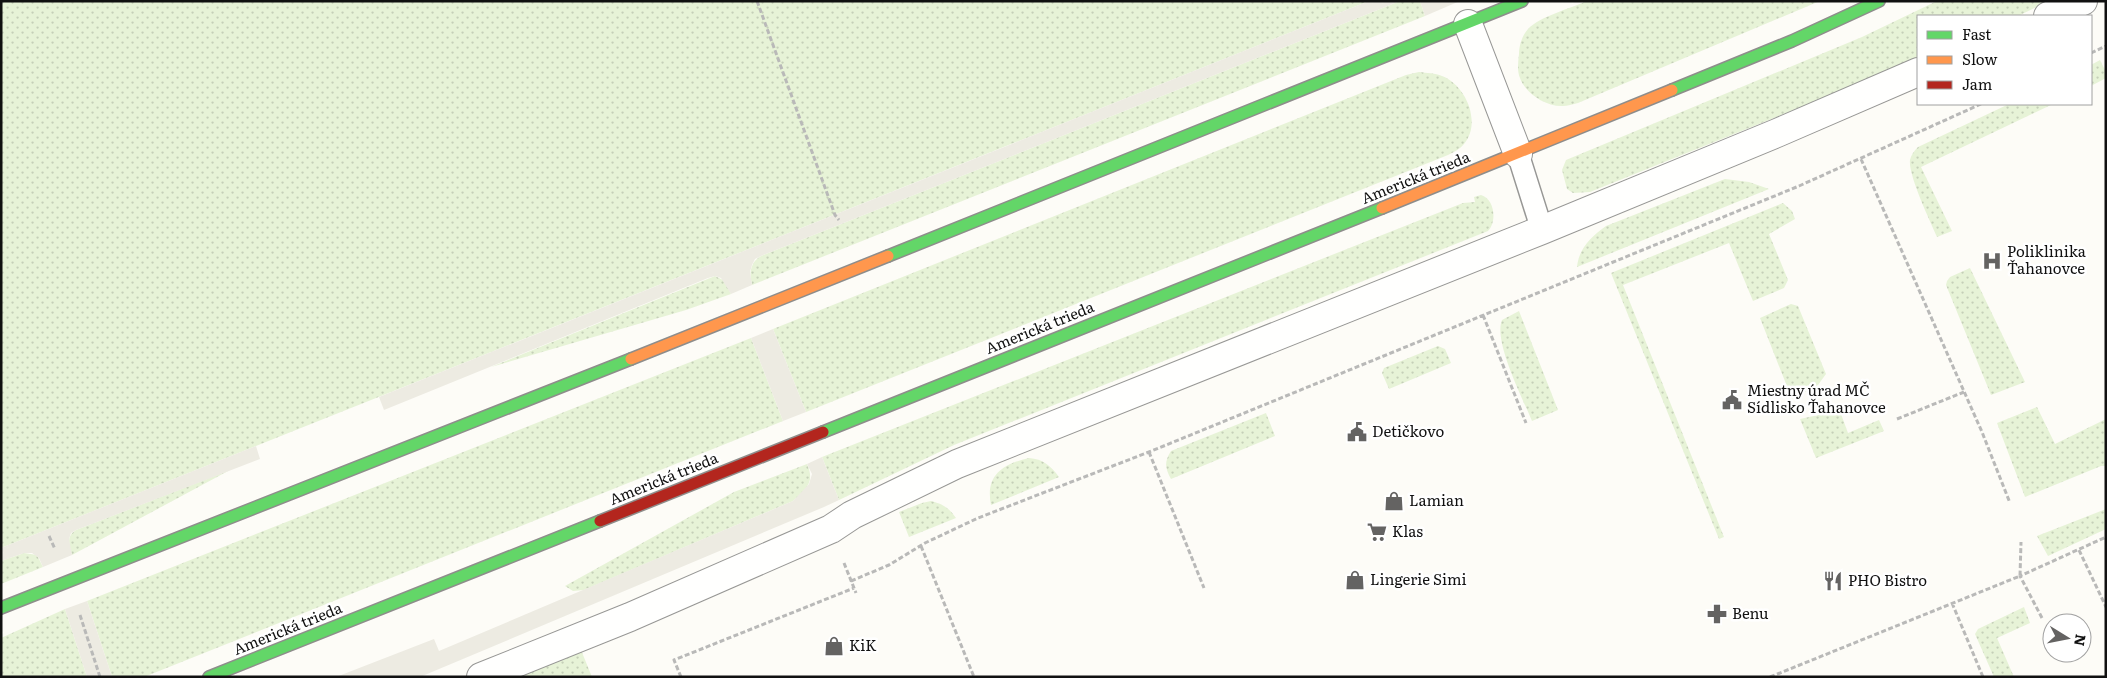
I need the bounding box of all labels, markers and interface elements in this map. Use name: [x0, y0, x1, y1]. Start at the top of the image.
legend: [1917, 15, 2092, 105]
text: Fast: [1962, 22, 1991, 45]
text: Slow: [1962, 47, 1997, 70]
text: Jam: [1962, 72, 1993, 95]
street label: Americká trieda: [1358, 144, 1474, 209]
place label: Poliklinika Ťahanovce: [2007, 239, 2087, 279]
hospital icon: Poliklinika Ťahanovce: [1981, 250, 2003, 272]
street label: Americká trieda: [982, 294, 1098, 359]
place label: Miestny úrad MČ Sídlisko Ťahanovce: [1747, 378, 1886, 418]
public building icon: Miestny úrad MČ Sídlisko Ťahanovce: [1721, 389, 1743, 411]
place label: Detičkovo: [1372, 419, 1445, 442]
public building icon: Detičkovo: [1346, 421, 1368, 443]
street label: Americká trieda: [606, 445, 722, 510]
place label: Lamian: [1409, 488, 1464, 511]
shop icon: Lamian: [1383, 490, 1405, 512]
place label: Klas: [1392, 519, 1423, 542]
supermarket icon: Klas: [1366, 521, 1388, 543]
place label: Lingerie Simi: [1370, 567, 1467, 590]
place label: PHO Bistro: [1848, 568, 1927, 591]
shop icon: Lingerie Simi: [1344, 569, 1366, 591]
restaurant icon: PHO Bistro: [1822, 570, 1844, 592]
street label: Americká trieda: [230, 595, 346, 660]
place label: Benu: [1732, 601, 1769, 624]
pharmacy icon: Benu: [1706, 603, 1728, 625]
north arrow: [2042, 613, 2092, 663]
place label: KiK: [849, 633, 877, 656]
text: N: [2070, 633, 2092, 648]
shop icon: KiK: [823, 635, 845, 657]

